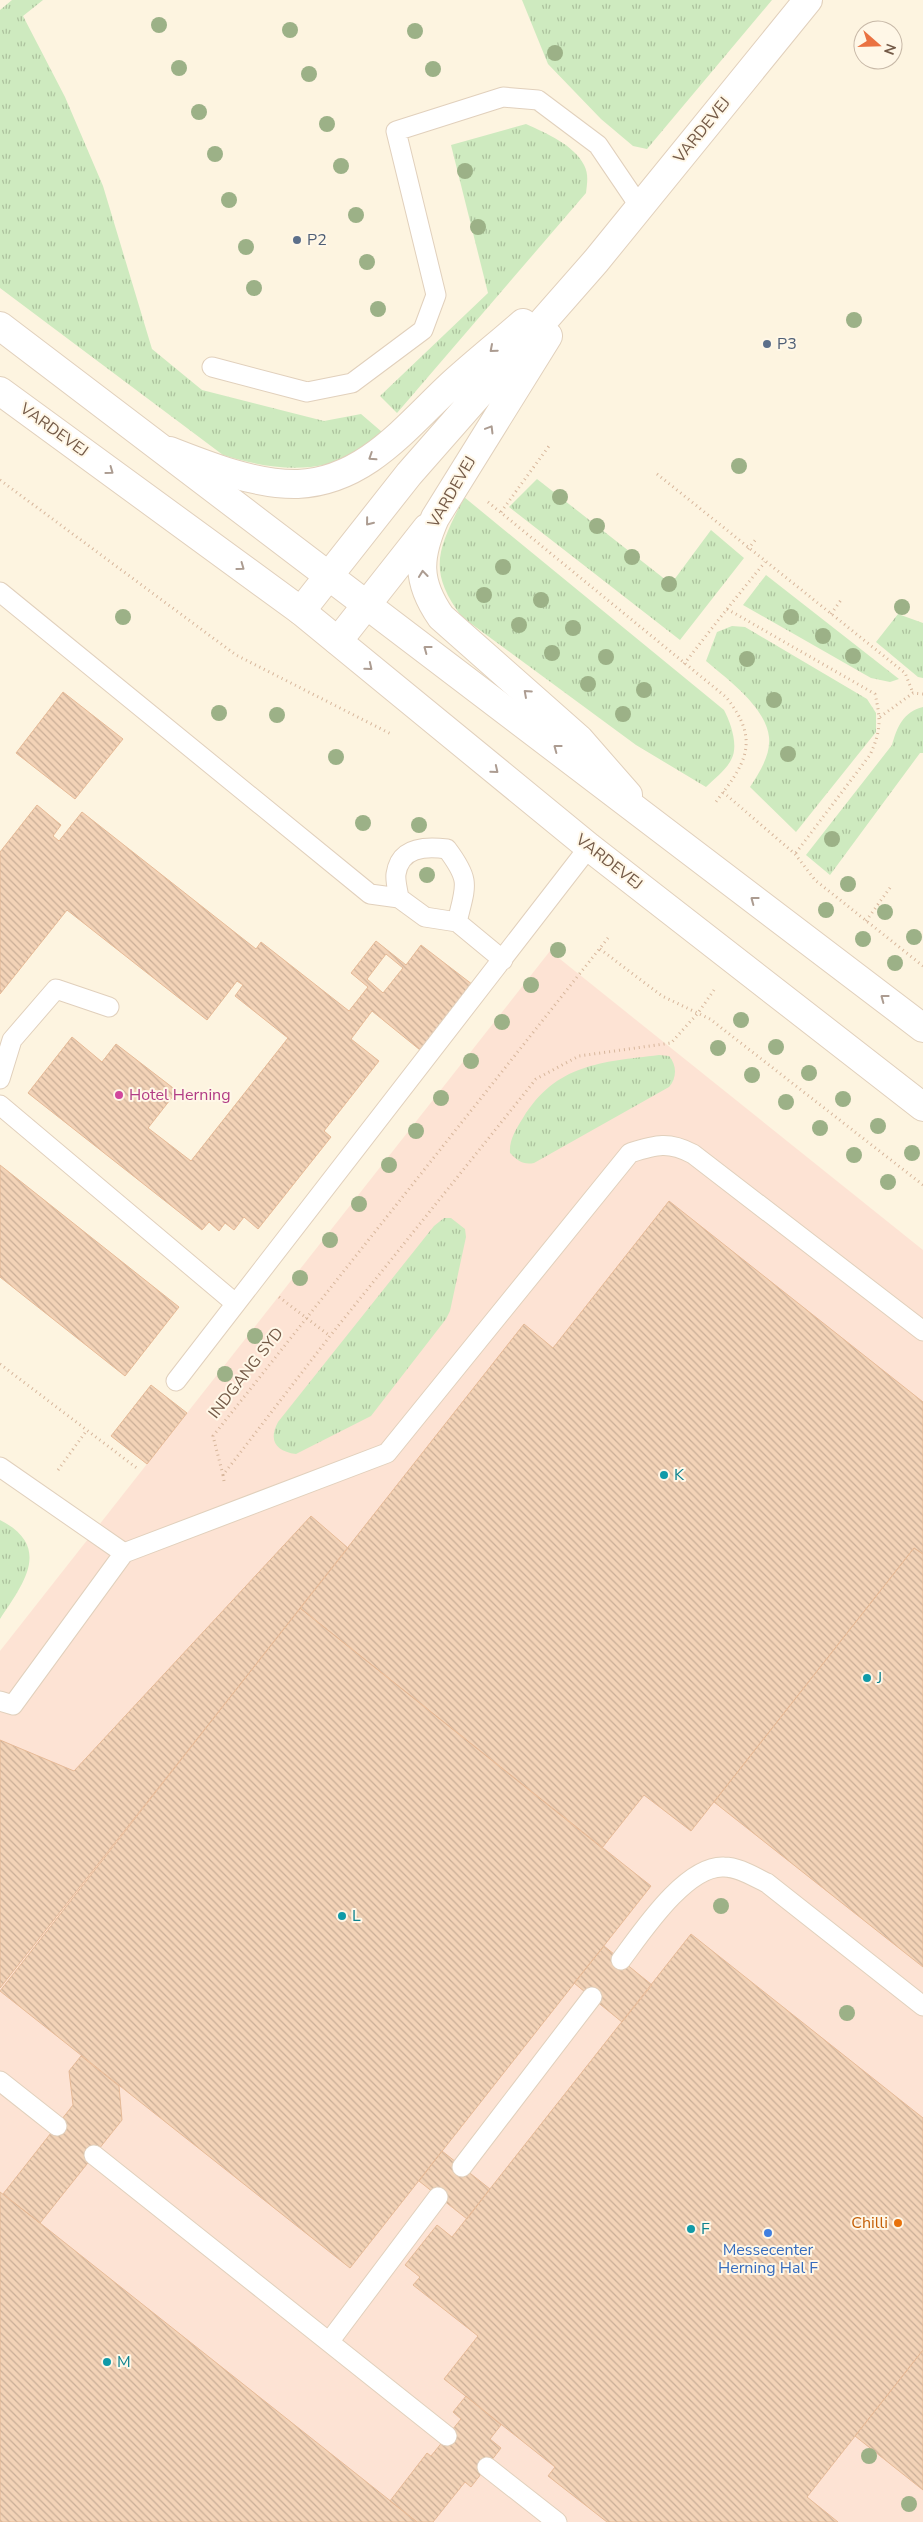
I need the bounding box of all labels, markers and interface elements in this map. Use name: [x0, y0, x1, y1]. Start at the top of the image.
north arrow: [853, 20, 903, 70]
text: N: [879, 41, 900, 57]
street label: VARDEVEJ: [668, 92, 735, 168]
place label: P2: [307, 229, 327, 251]
marker: P2: [291, 234, 303, 246]
place label: P3: [777, 333, 797, 355]
marker: P3: [761, 338, 773, 350]
one-way arrow: [489, 343, 498, 352]
street label: VARDEVEJ: [15, 397, 93, 462]
one-way arrow: [483, 426, 493, 435]
one-way arrow: [368, 451, 377, 461]
street label: VARDEVEJ: [422, 452, 481, 533]
one-way arrow: [104, 465, 114, 474]
one-way arrow: [367, 516, 375, 525]
one-way arrow: [235, 561, 245, 570]
one-way arrow: [418, 570, 429, 578]
one-way arrow: [424, 647, 433, 655]
one-way arrow: [363, 661, 372, 670]
one-way arrow: [523, 690, 532, 699]
one-way arrow: [554, 745, 563, 753]
one-way arrow: [489, 764, 498, 773]
street label: VARDEVEJ: [570, 828, 647, 895]
one-way arrow: [751, 897, 760, 906]
one-way arrow: [881, 996, 890, 1004]
place label: Hotel Herning: [129, 1084, 231, 1106]
marker: Hotel Herning: [113, 1089, 125, 1101]
street label: INDGANG SYD: [203, 1323, 289, 1423]
place label: K: [674, 1464, 685, 1486]
marker: K: [658, 1469, 670, 1481]
place label: J: [876, 1667, 882, 1689]
marker: J: [861, 1672, 873, 1684]
place label: L: [352, 1905, 361, 1927]
marker: L: [336, 1910, 348, 1922]
place label: Chilli: [851, 2212, 888, 2234]
marker: Chilli: [892, 2217, 904, 2229]
place label: F: [701, 2218, 710, 2240]
marker: F: [685, 2223, 697, 2235]
marker: Messecenter Herning Hal F: [762, 2227, 774, 2239]
place label: Messecenter Herning Hal F: [718, 2239, 818, 2279]
place label: M: [117, 2351, 131, 2373]
marker: M: [101, 2356, 113, 2368]

